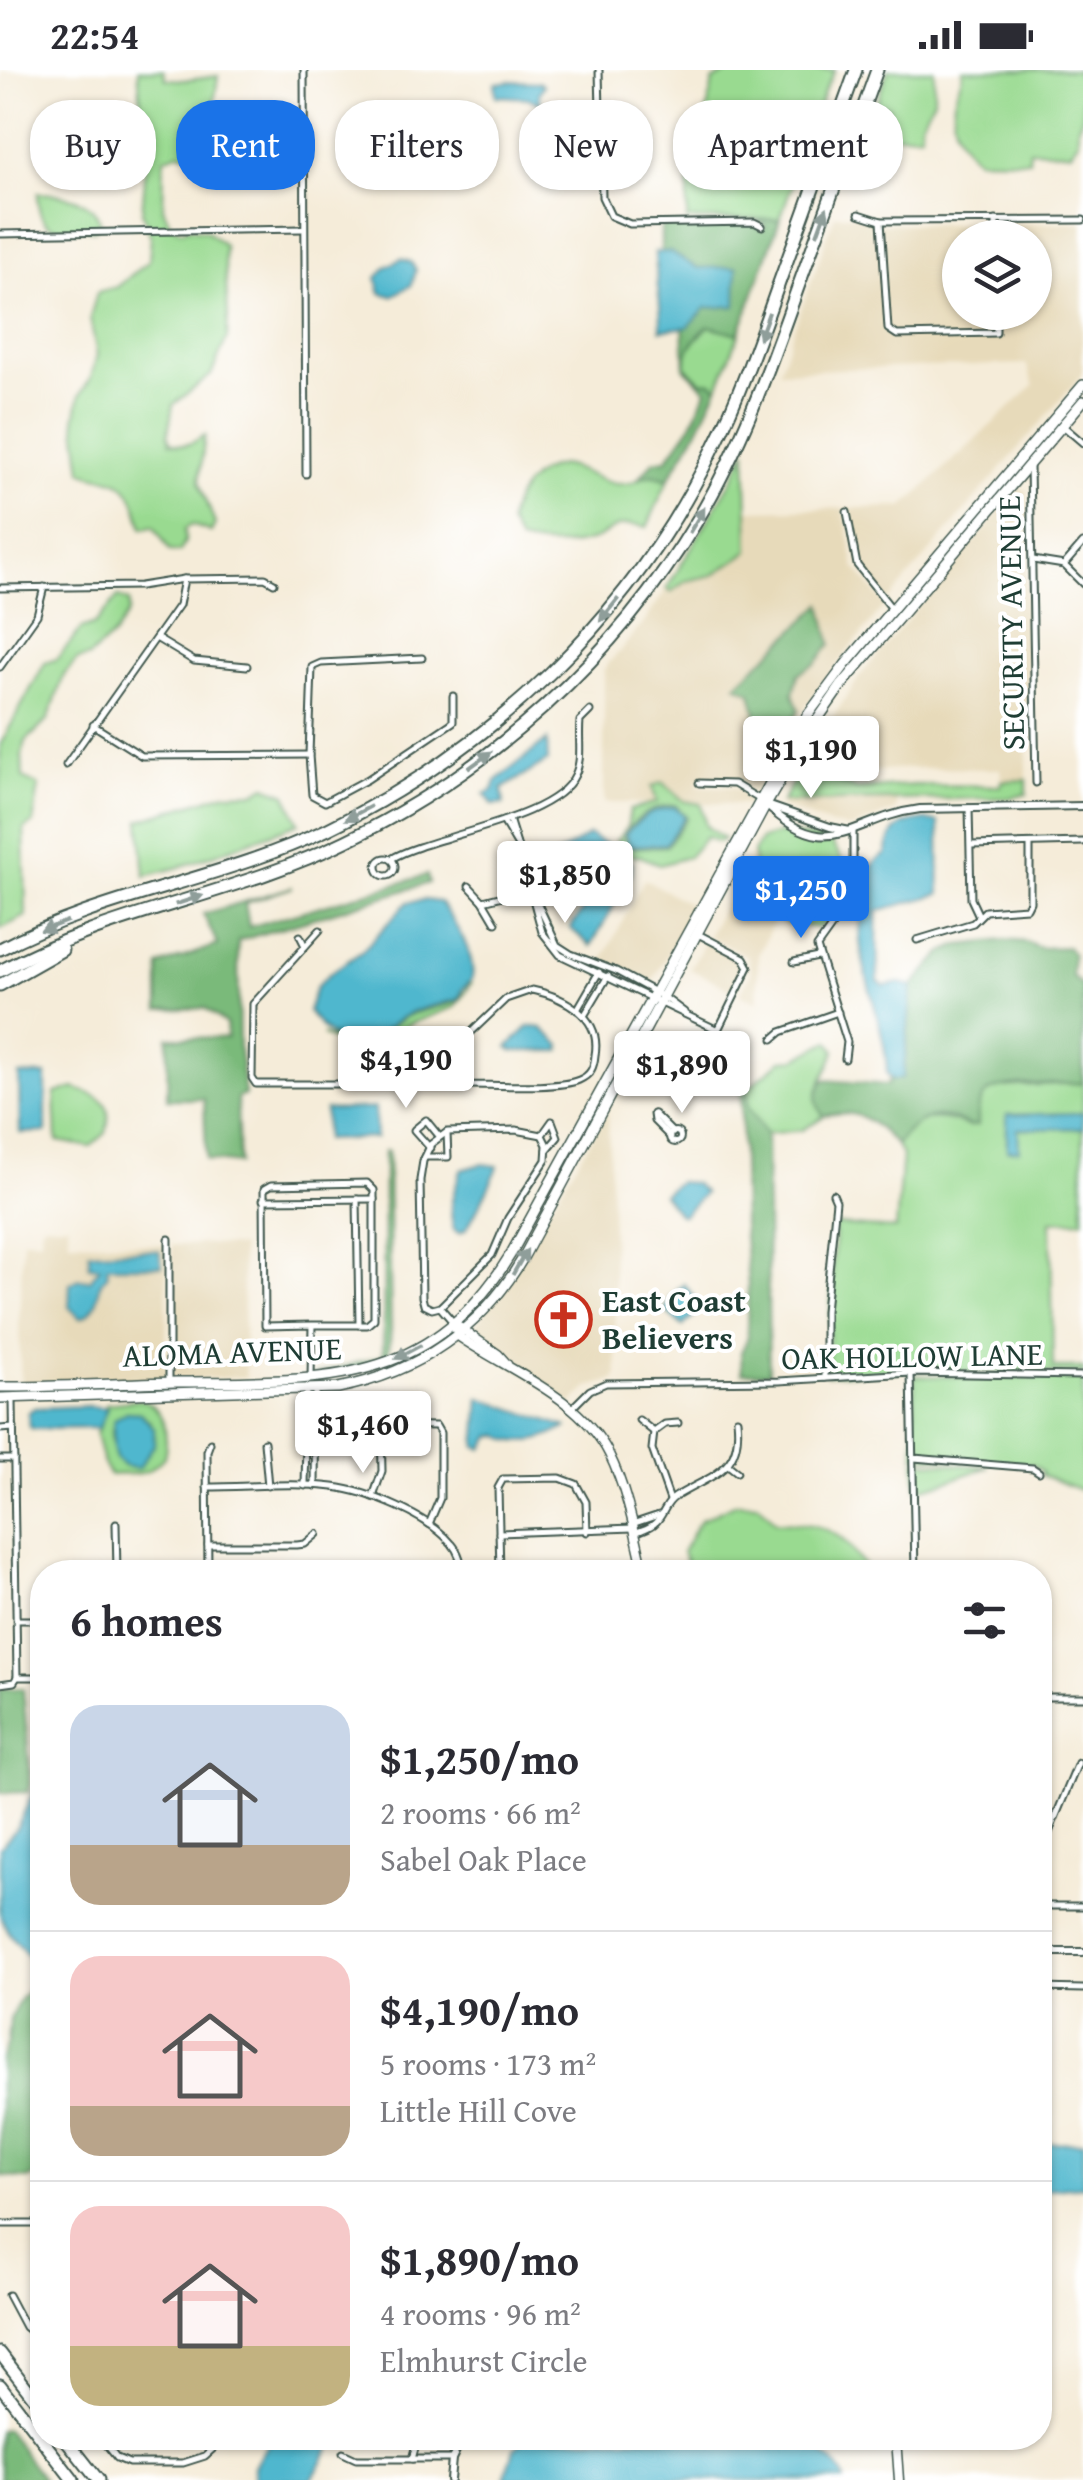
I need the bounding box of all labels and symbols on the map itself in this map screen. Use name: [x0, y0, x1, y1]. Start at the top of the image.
one-way arrow: [815, 206, 830, 236]
one-way arrow: [756, 312, 771, 342]
street label: SECURITY AVENUE: [985, 495, 1036, 751]
one-way arrow: [688, 506, 705, 534]
one-way arrow: [599, 597, 620, 623]
pin: $1,190: [730, 716, 892, 801]
one-way arrow: [467, 750, 493, 770]
one-way arrow: [344, 804, 373, 821]
pin: $1,850: [484, 841, 646, 926]
pin: $1,250: [720, 856, 882, 941]
one-way arrow: [175, 892, 205, 907]
one-way arrow: [38, 919, 68, 934]
pin: $4,190: [325, 1026, 487, 1111]
pin: $1,890: [601, 1031, 763, 1116]
one-way arrow: [511, 1248, 529, 1276]
place label: East Coast Believers: [602, 1277, 746, 1361]
church icon: East Coast Believers: [533, 1289, 593, 1349]
street label: ALOMA AVENUE: [122, 1324, 342, 1379]
street label: OAK HOLLOW LANE: [781, 1330, 1043, 1381]
one-way arrow: [394, 1343, 423, 1360]
pin: $1,460: [282, 1391, 444, 1476]

